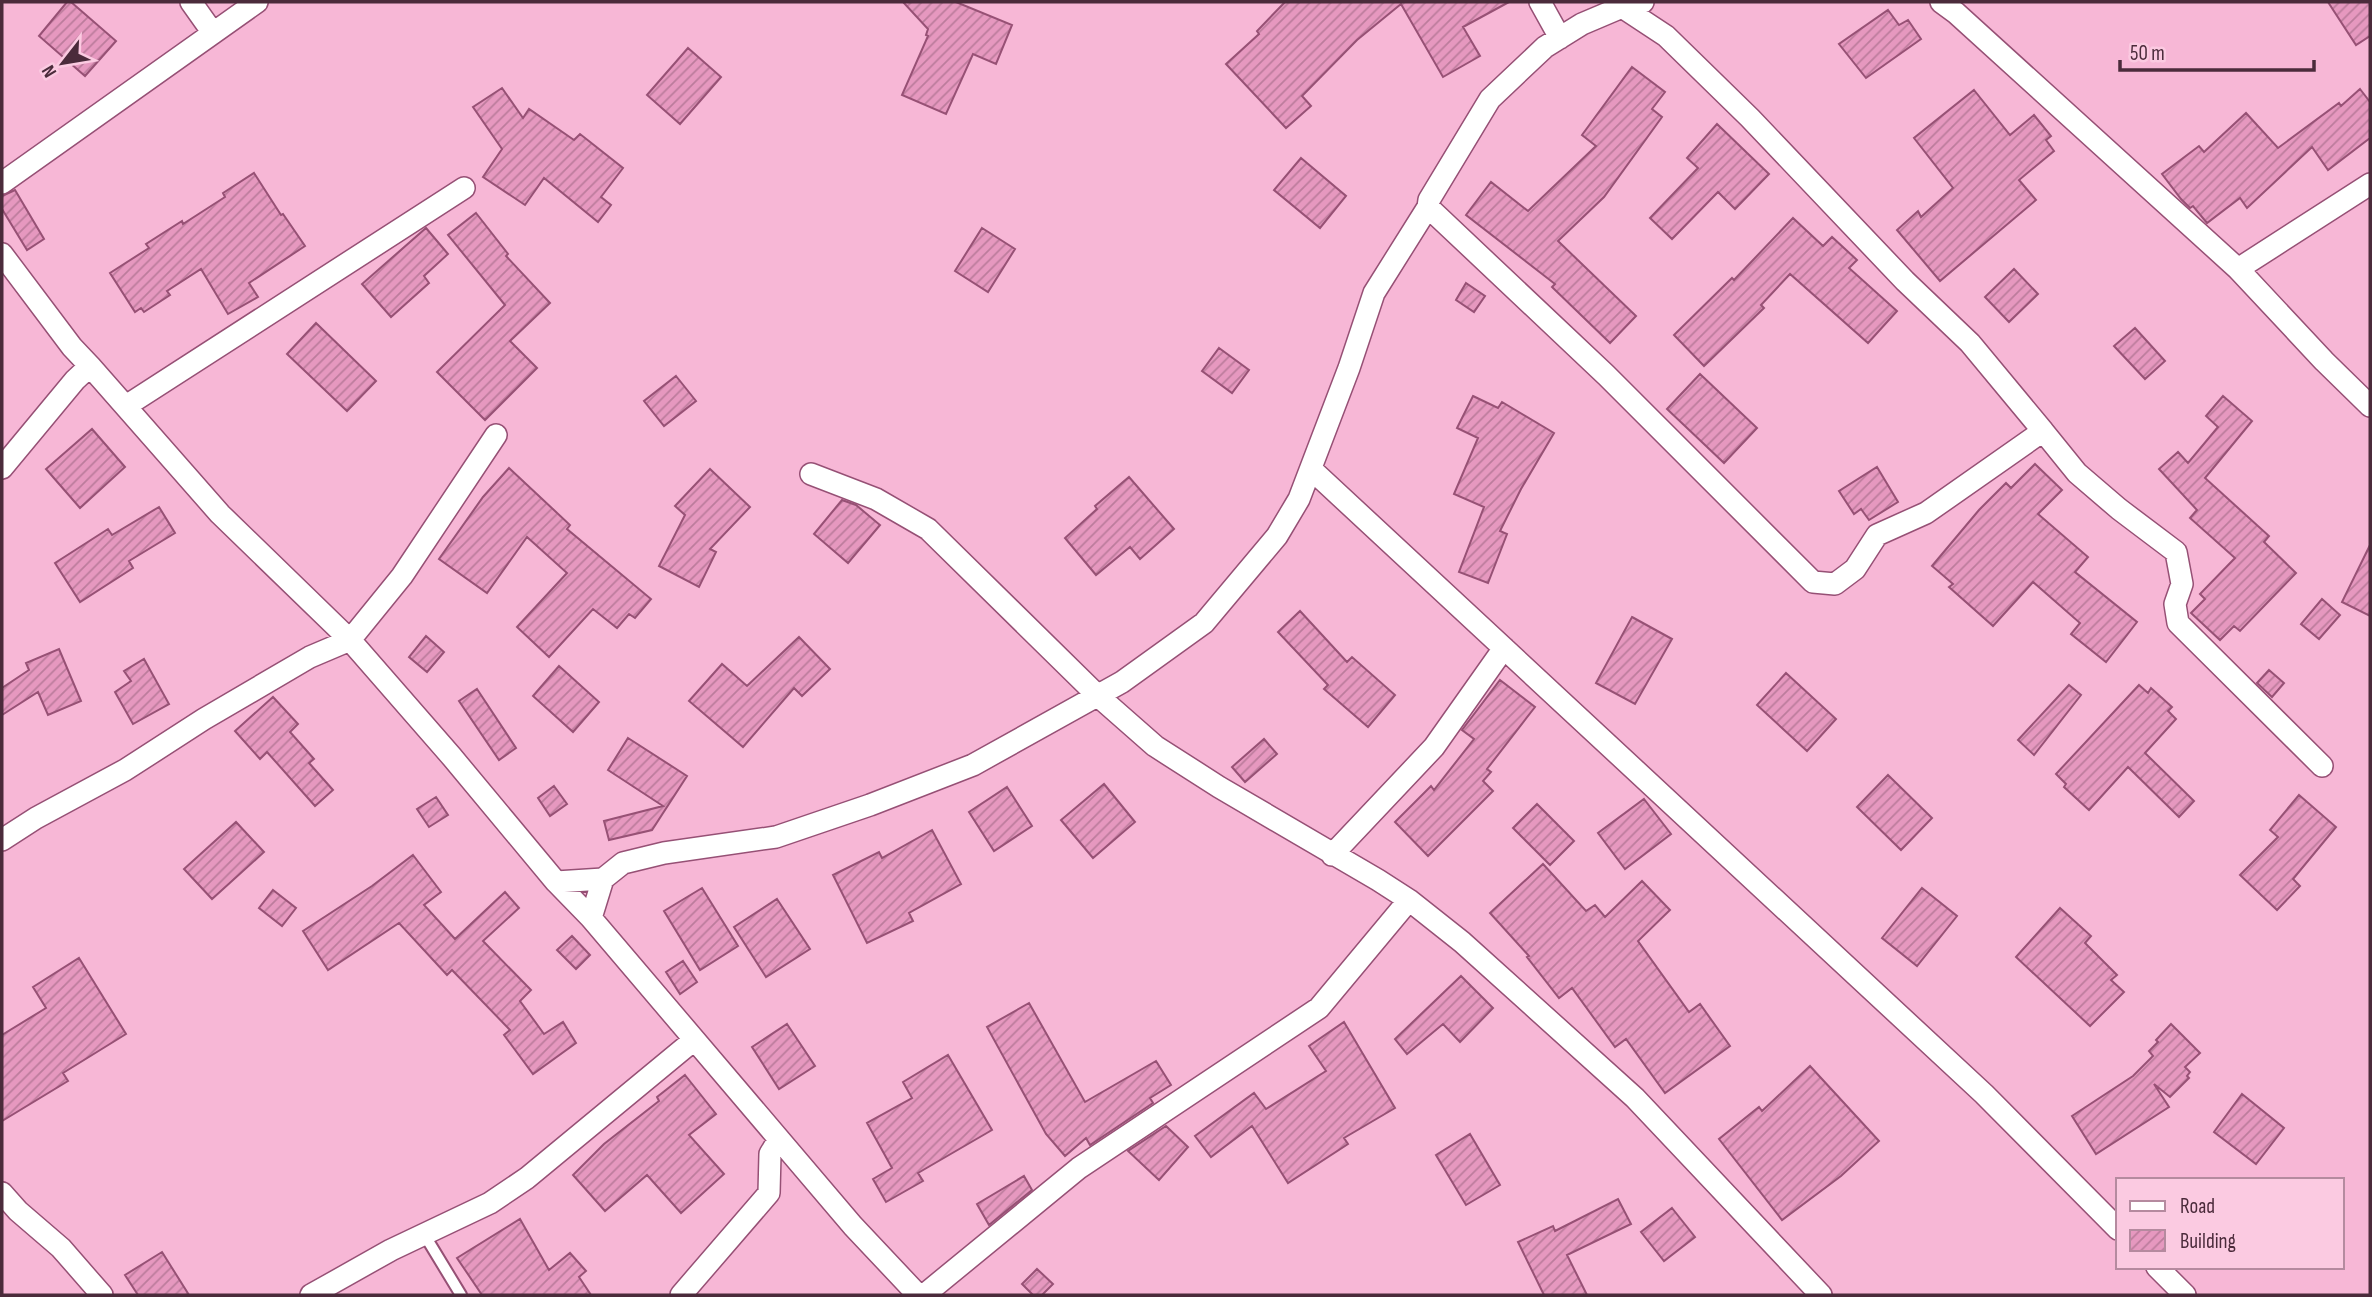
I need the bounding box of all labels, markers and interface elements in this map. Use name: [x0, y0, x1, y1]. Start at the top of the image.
north arrow: [28, 28, 98, 98]
scale bar: [2120, 28, 2314, 72]
text: 50 m: [2130, 41, 2165, 66]
text: N: [37, 61, 62, 81]
legend: [2116, 1178, 2344, 1269]
text: Road: [2180, 1194, 2215, 1219]
text: Building: [2180, 1229, 2236, 1254]

